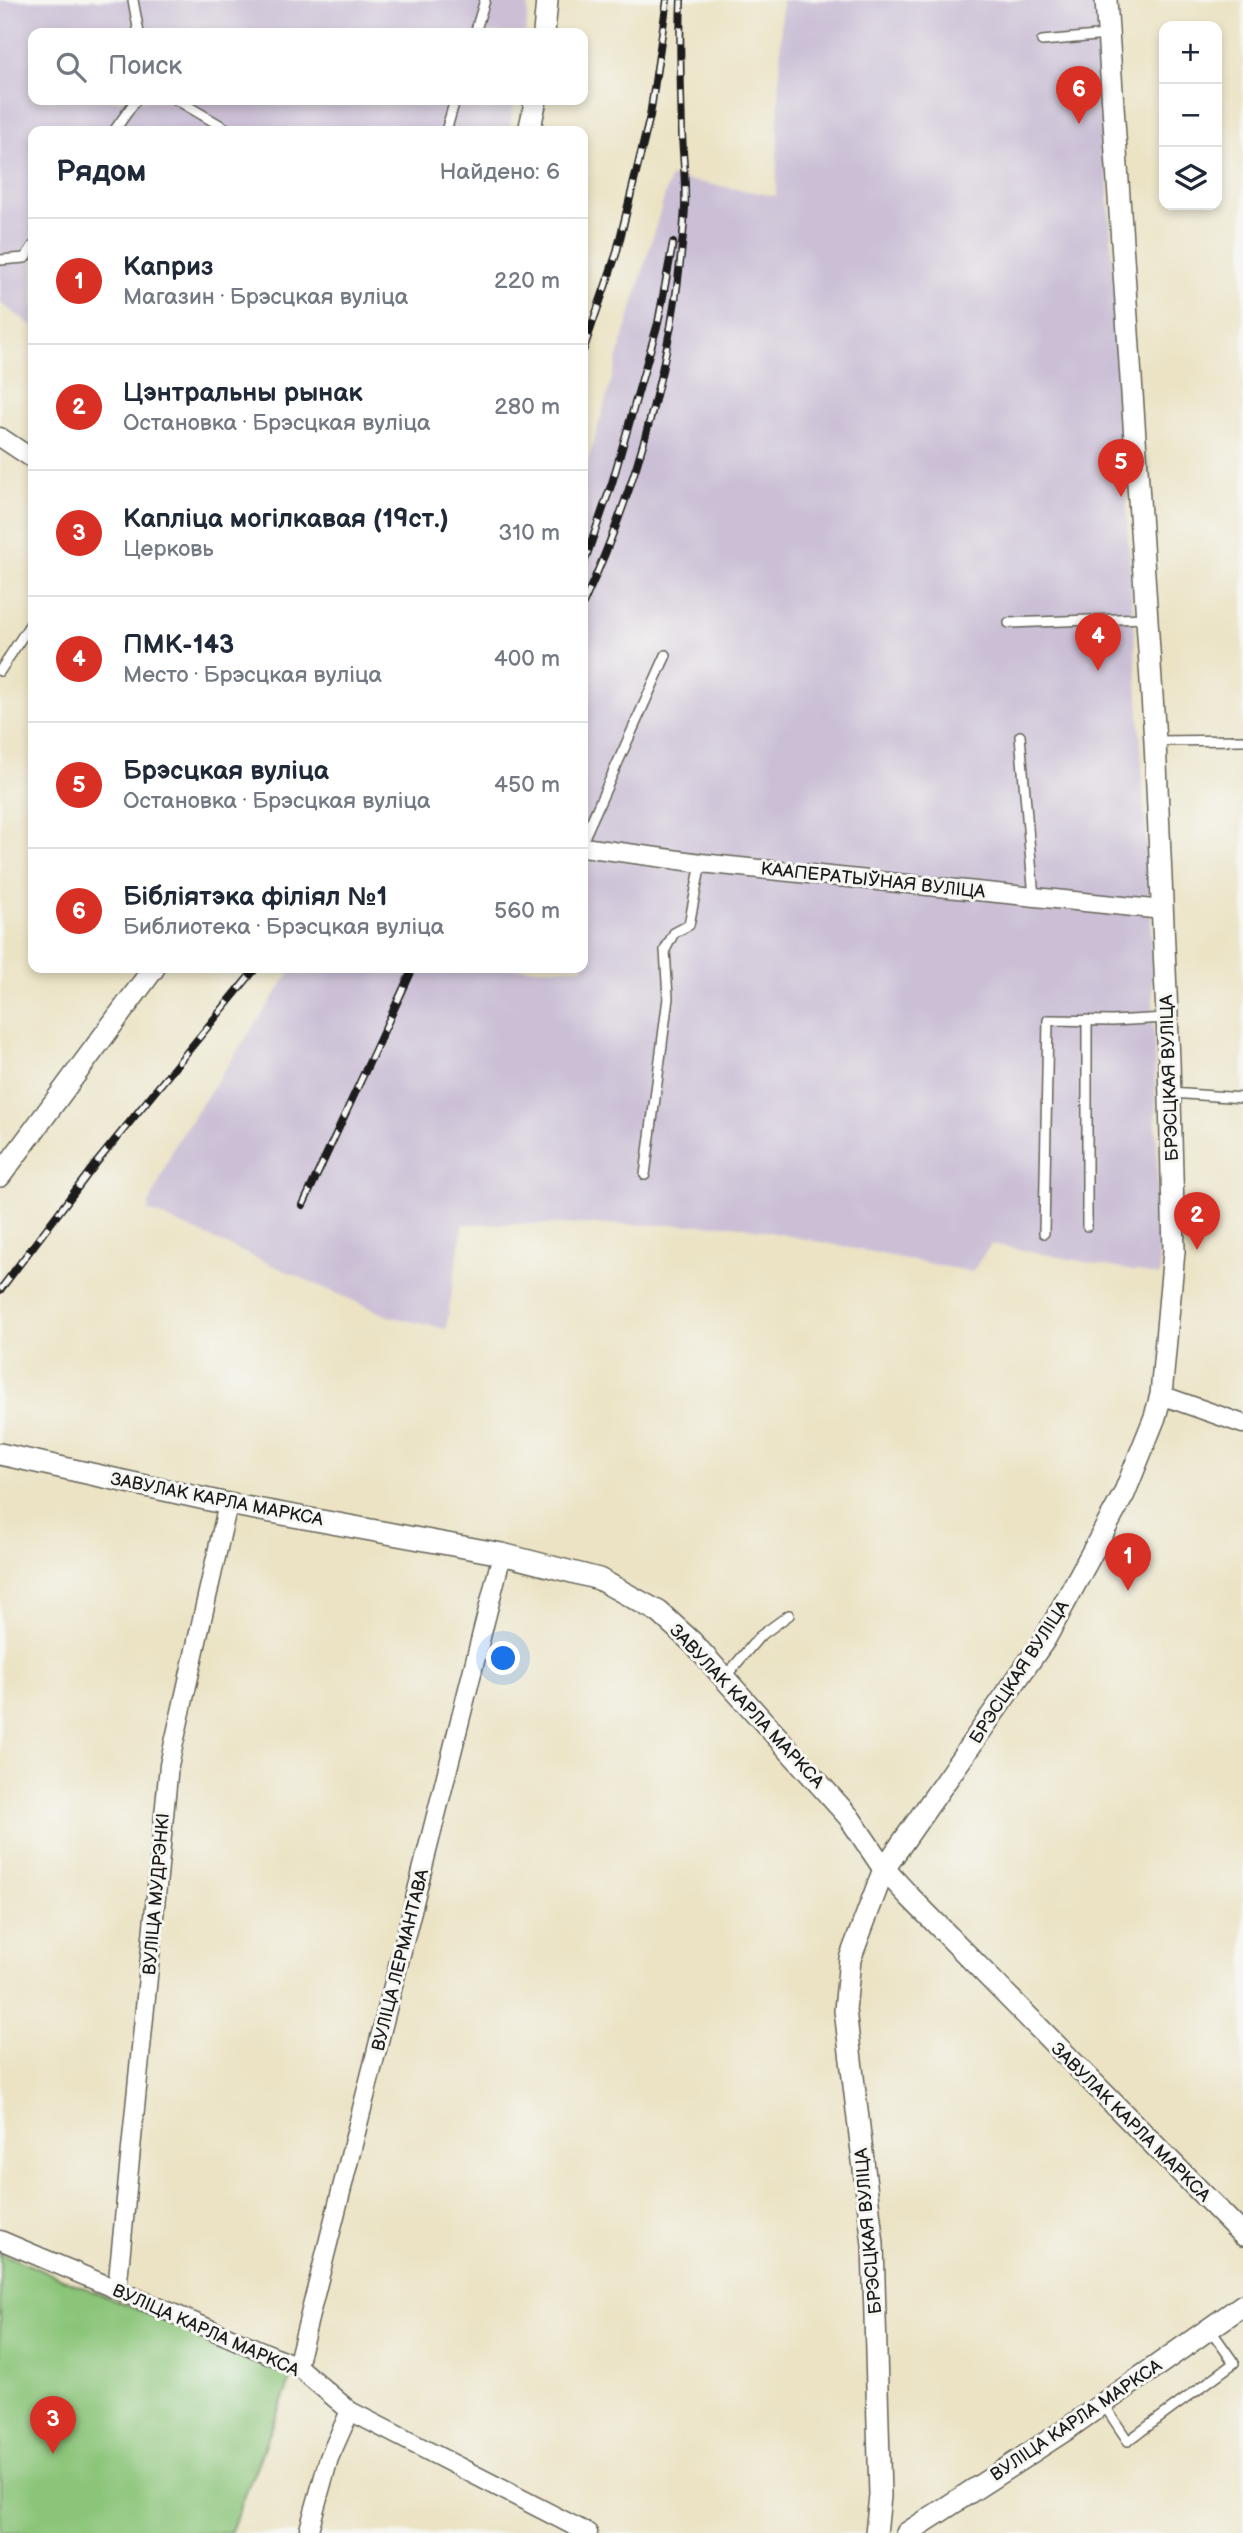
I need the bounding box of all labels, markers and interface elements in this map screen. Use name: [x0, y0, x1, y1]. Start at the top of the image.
map controls: [1159, 21, 1222, 210]
button: +: [1159, 21, 1222, 84]
search box: [28, 28, 588, 105]
icon: search: [52, 48, 90, 86]
text: Поиск: [108, 51, 182, 82]
pin: 6: [1056, 66, 1102, 124]
button: −: [1159, 84, 1222, 147]
button: layers: [1159, 147, 1222, 210]
text: Рядом: [56, 154, 146, 190]
text: Найдено: 6: [439, 158, 560, 186]
text: Каприз: [123, 252, 213, 283]
text: 1: [74, 267, 84, 295]
text: 220 m: [494, 267, 560, 295]
text: Магазин · Брэсцкая вуліца: [123, 283, 408, 311]
text: Цэнтральны рынак: [123, 378, 363, 409]
text: 2: [72, 393, 86, 421]
text: 280 m: [494, 393, 560, 421]
text: Остановка · Брэсцкая вуліца: [123, 409, 431, 437]
pin: 5: [1098, 439, 1144, 497]
text: Капліца могілкавая (19ст.): [123, 504, 449, 535]
text: 3: [72, 519, 86, 547]
text: 310 m: [498, 519, 560, 547]
text: Церковь: [123, 535, 214, 563]
pin: 4: [1075, 613, 1121, 671]
text: ПМК-143: [123, 630, 234, 661]
text: 4: [72, 645, 86, 673]
text: 400 m: [494, 645, 560, 673]
text: Место · Брэсцкая вуліца: [123, 661, 382, 689]
text: Брэсцкая вуліца: [123, 756, 329, 787]
text: 5: [72, 771, 86, 799]
text: 450 m: [494, 771, 560, 799]
text: Остановка · Брэсцкая вуліца: [123, 787, 431, 815]
street label: КААПЕРАТЫЎНАЯ ВУЛІЦА: [760, 857, 986, 903]
text: Бібліятэка філіял №1: [123, 882, 387, 913]
text: 6: [72, 897, 86, 925]
text: 560 m: [494, 897, 560, 925]
text: Библиотека · Брэсцкая вуліца: [123, 913, 444, 941]
street label: БРЭСЦКАЯ ВУЛІЦА: [1156, 994, 1183, 1162]
pin: 2: [1174, 1192, 1220, 1250]
street label: ЗАВУЛАК КАРЛА МАРКСА: [109, 1469, 325, 1530]
pin: 1: [1105, 1533, 1151, 1591]
street label: БРЭСЦКАЯ ВУЛІЦА: [965, 1597, 1074, 1748]
street label: ЗАВУЛАК КАРЛА МАРКСА: [665, 1620, 828, 1793]
your location: [486, 1641, 520, 1675]
street label: ВУЛІЦА МУДРЭНКІ: [139, 1812, 174, 1976]
street label: ВУЛІЦА ЛЕРМАНТАВА: [368, 1867, 433, 2053]
street label: ЗАВУЛАК КАРЛА МАРКСА: [1047, 2038, 1215, 2206]
street label: БРЭСЦКАЯ ВУЛІЦА: [851, 2147, 886, 2315]
street label: ВУЛІЦА КАРЛА МАРКСА: [109, 2280, 302, 2381]
street label: ВУЛІЦА КАРЛА МАРКСА: [987, 2355, 1166, 2486]
pin: 3: [30, 2396, 76, 2454]

